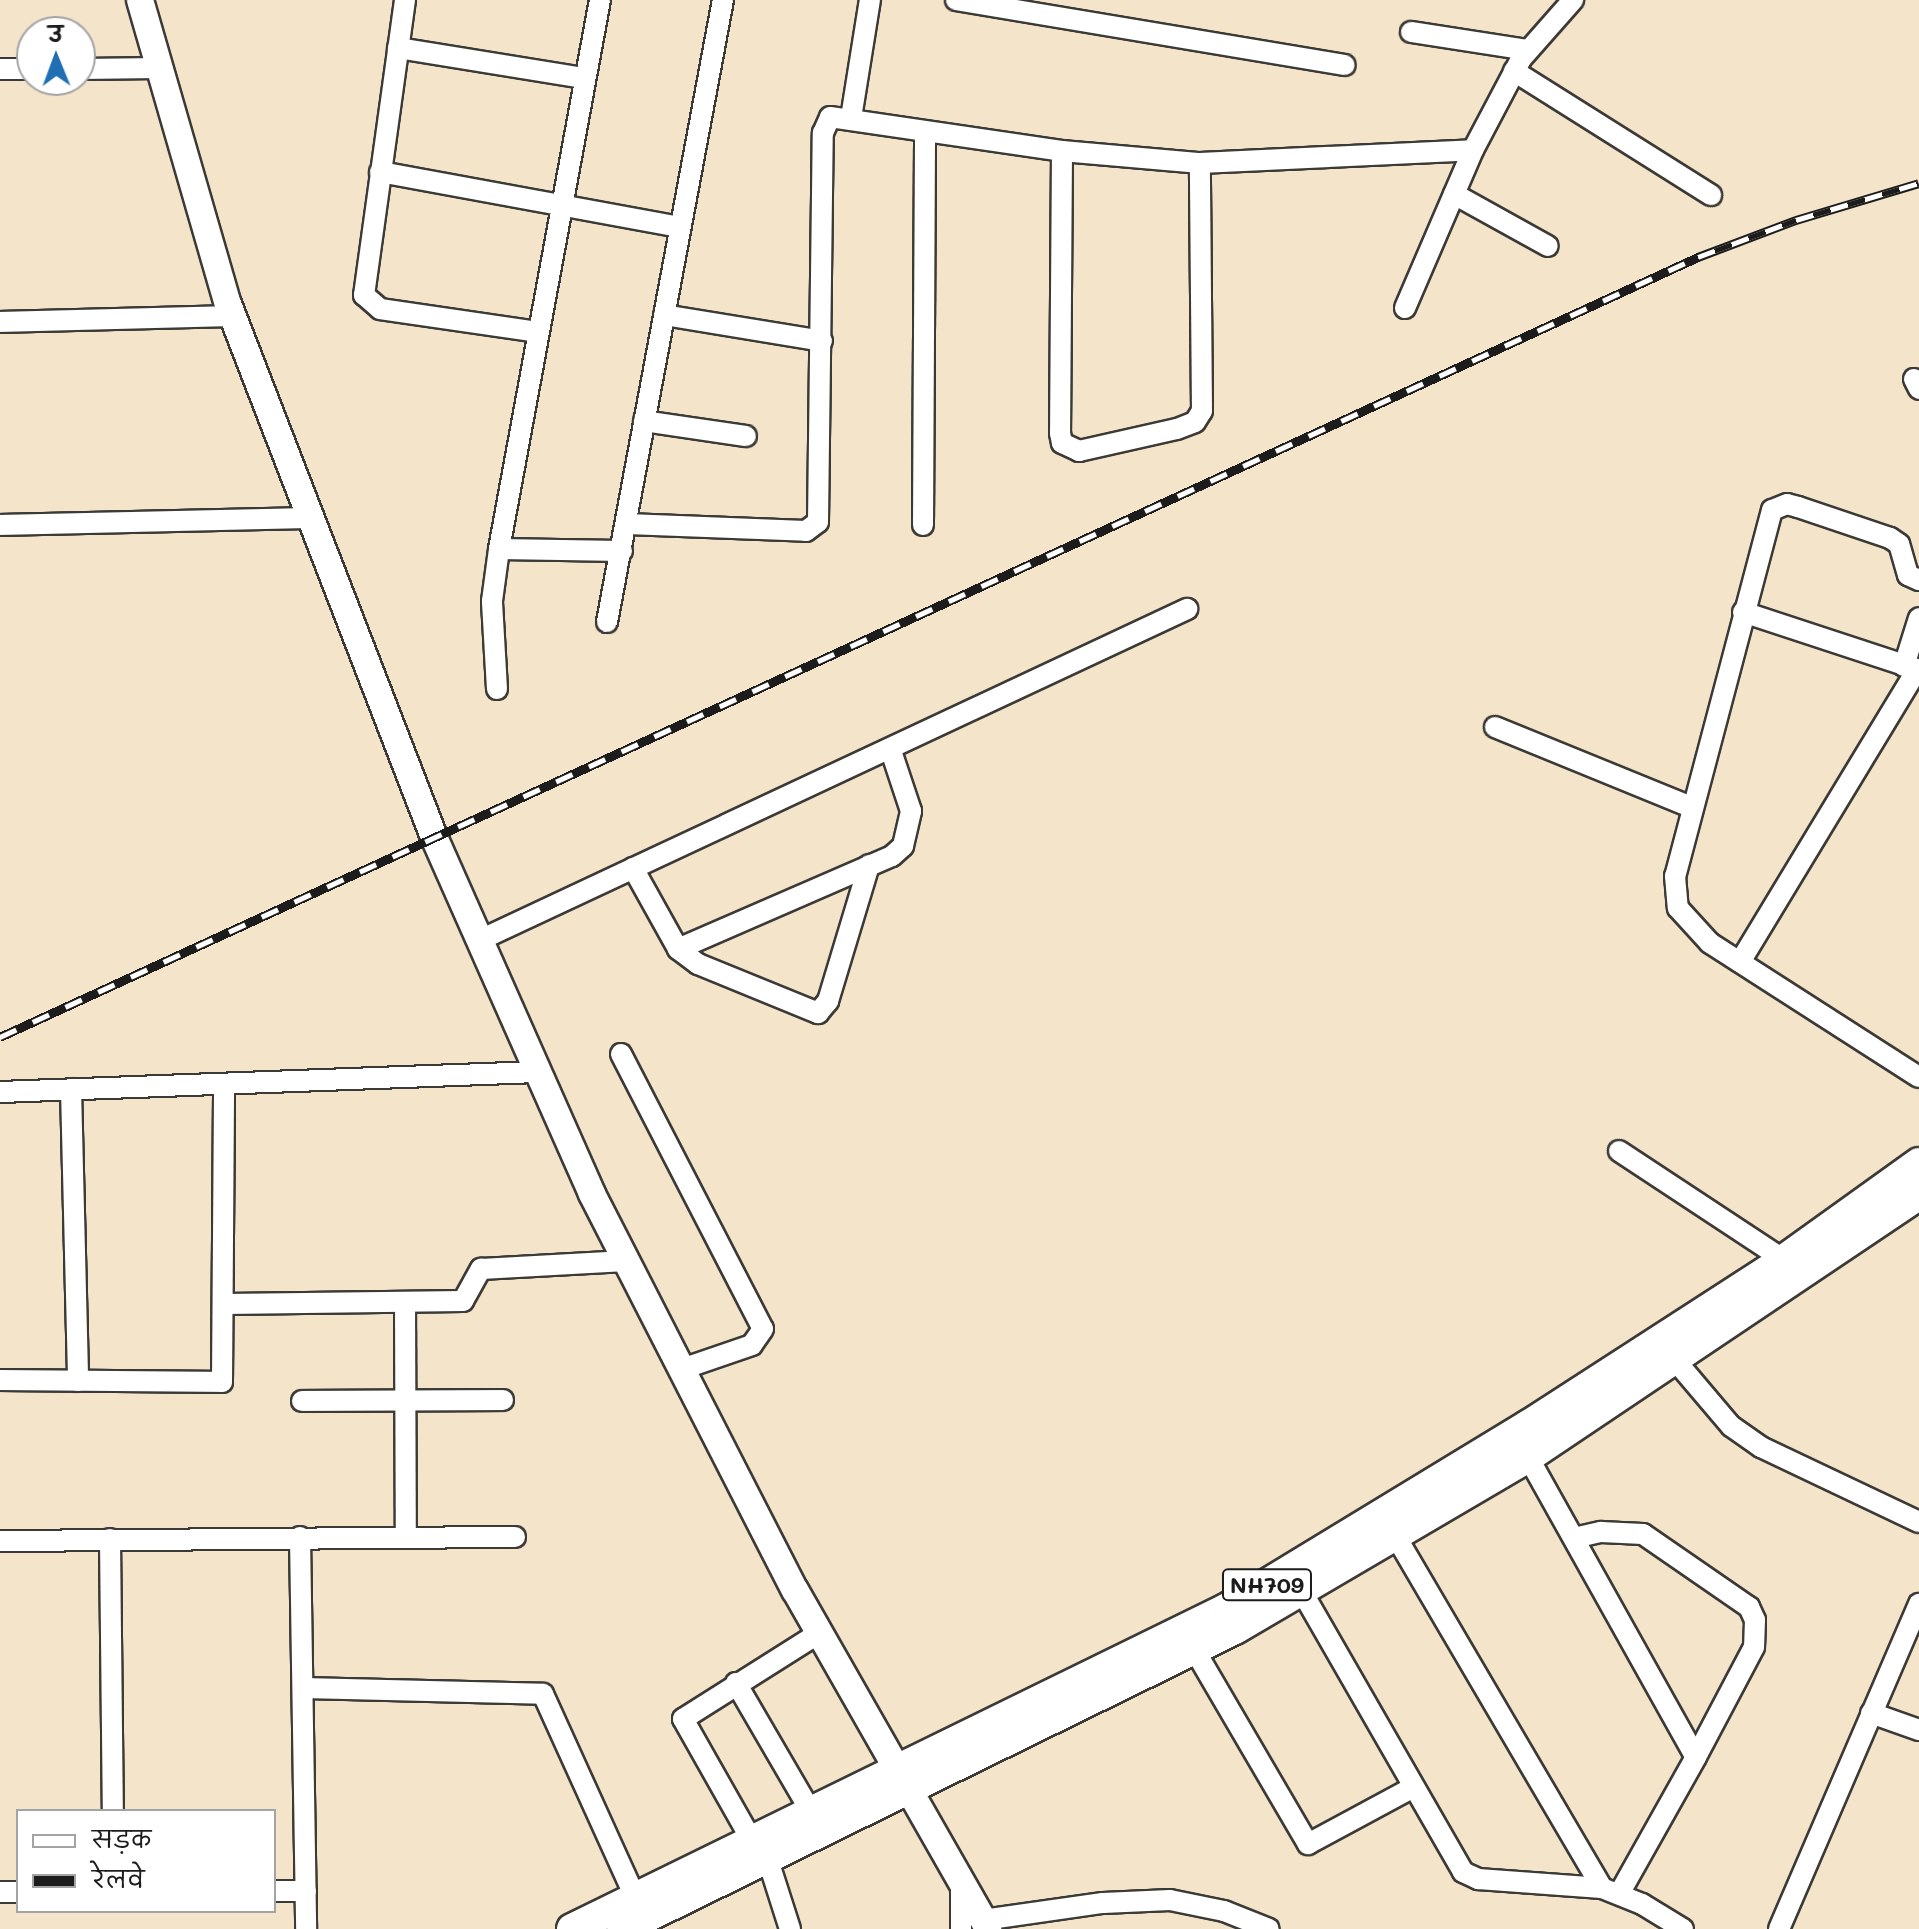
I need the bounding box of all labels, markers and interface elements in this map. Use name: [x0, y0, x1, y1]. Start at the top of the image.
north arrow: [16, 16, 96, 96]
text: उ: [48, 19, 63, 48]
road number: NH709: [1221, 1567, 1313, 1603]
legend: [16, 1809, 276, 1913]
text: सड़क: [92, 1823, 151, 1854]
text: रेलवे: [92, 1863, 145, 1894]

